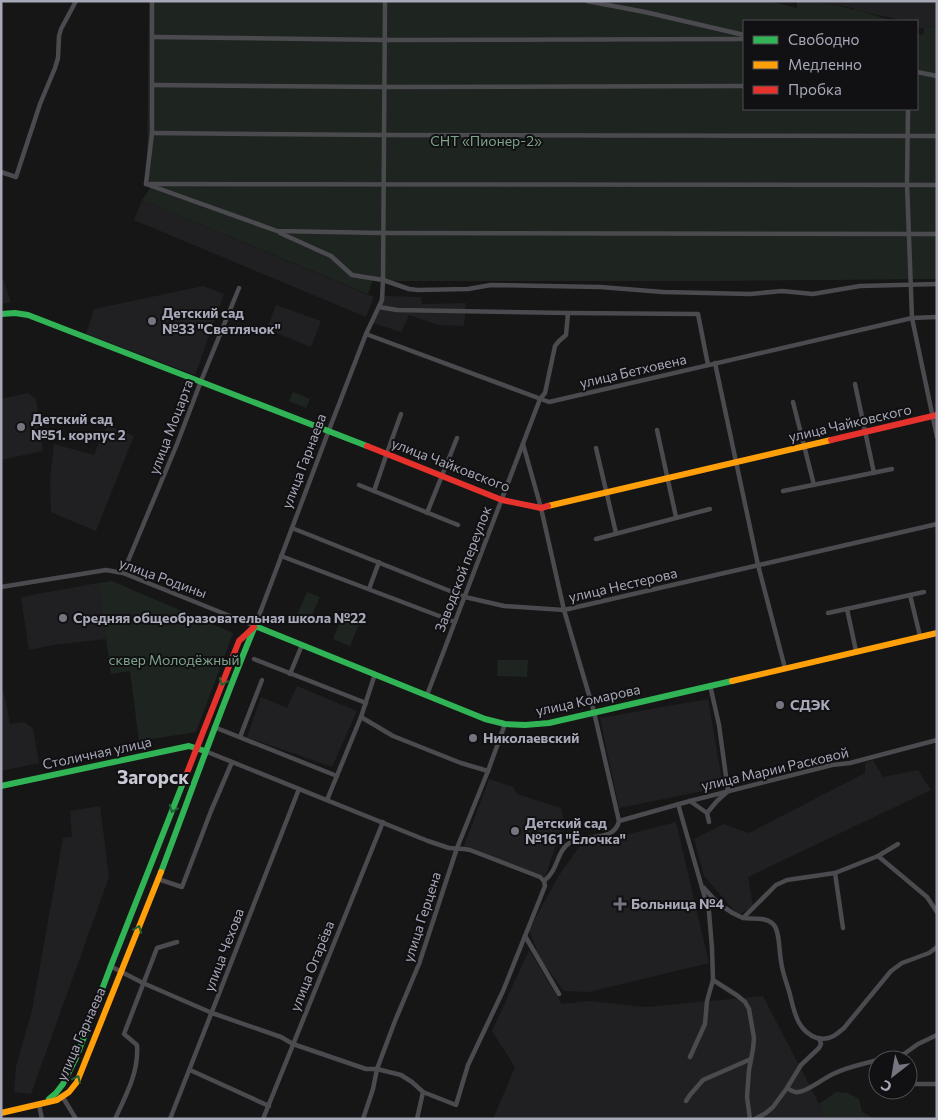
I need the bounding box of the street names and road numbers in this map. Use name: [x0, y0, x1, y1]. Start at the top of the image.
street label: улица Бетховена: [578, 350, 688, 391]
street label: улица Моцарта: [145, 377, 196, 477]
street label: улица Чайковского: [787, 400, 913, 445]
street label: улица Гарнаева: [278, 411, 329, 511]
street label: улица Чайковского: [390, 434, 513, 495]
street label: Заводской переулок: [431, 503, 495, 634]
street label: улица Родины: [117, 554, 209, 601]
street label: улица Нестерова: [567, 564, 679, 605]
street label: улица Комарова: [534, 680, 642, 719]
street label: Столичная улица: [41, 733, 153, 772]
street label: улица Марии Расковой: [700, 743, 850, 794]
street label: улица Герцена: [399, 869, 444, 964]
street label: улица Чехова: [200, 906, 247, 994]
street label: улица Огарёва: [286, 918, 337, 1014]
street label: улица Гарнаева: [52, 984, 109, 1083]

